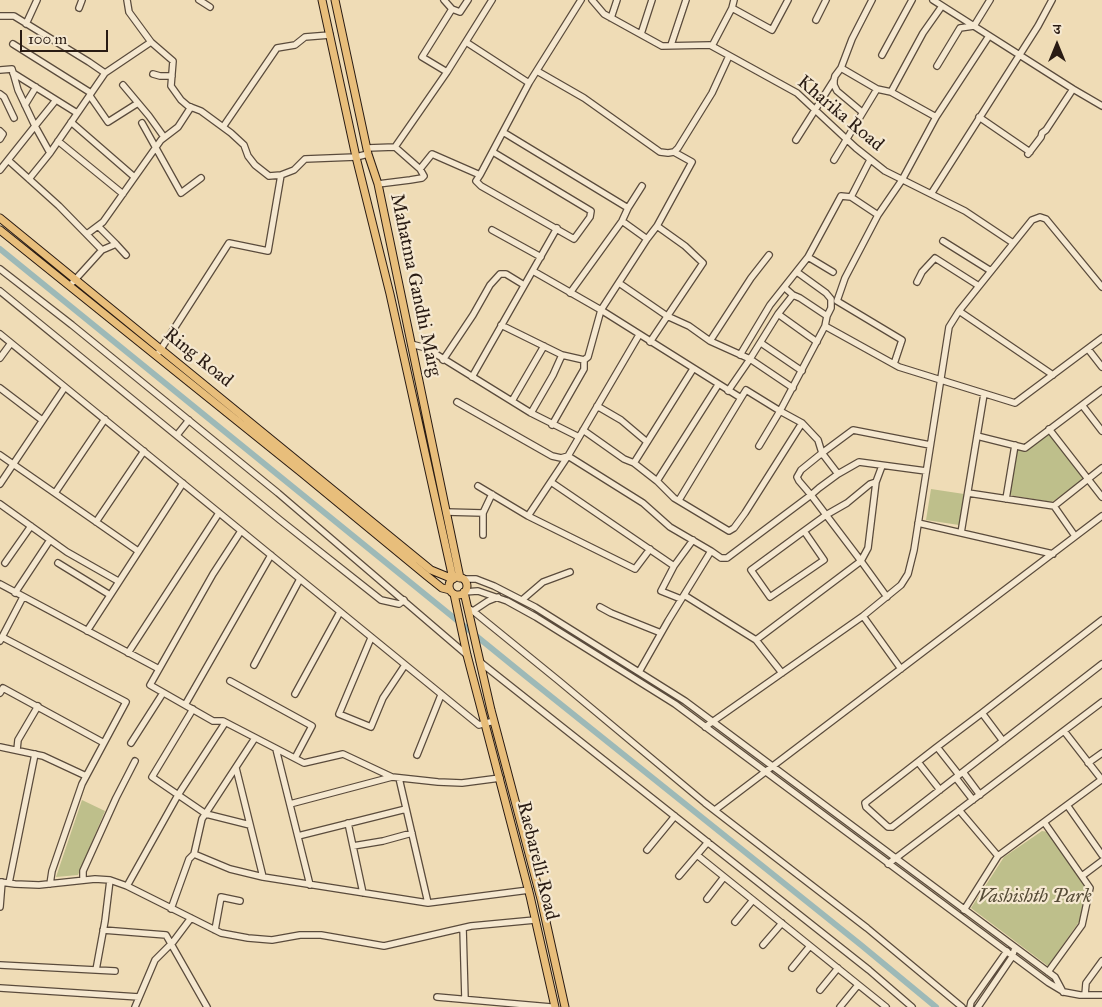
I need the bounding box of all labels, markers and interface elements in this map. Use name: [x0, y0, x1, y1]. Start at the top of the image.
scale bar: [22, 20, 110, 52]
north arrow: [1032, 20, 1082, 70]
text: उ: [1053, 21, 1061, 38]
text: 100 m: [28, 30, 67, 48]
street label: Kharika Road: [792, 71, 888, 157]
street label: Mahatma Gandhi Marg: [384, 192, 446, 378]
street label: Ring Road: [159, 323, 237, 393]
street label: Raebarelli Road: [511, 799, 563, 923]
park label: Vashishth Park: [978, 886, 1092, 908]

